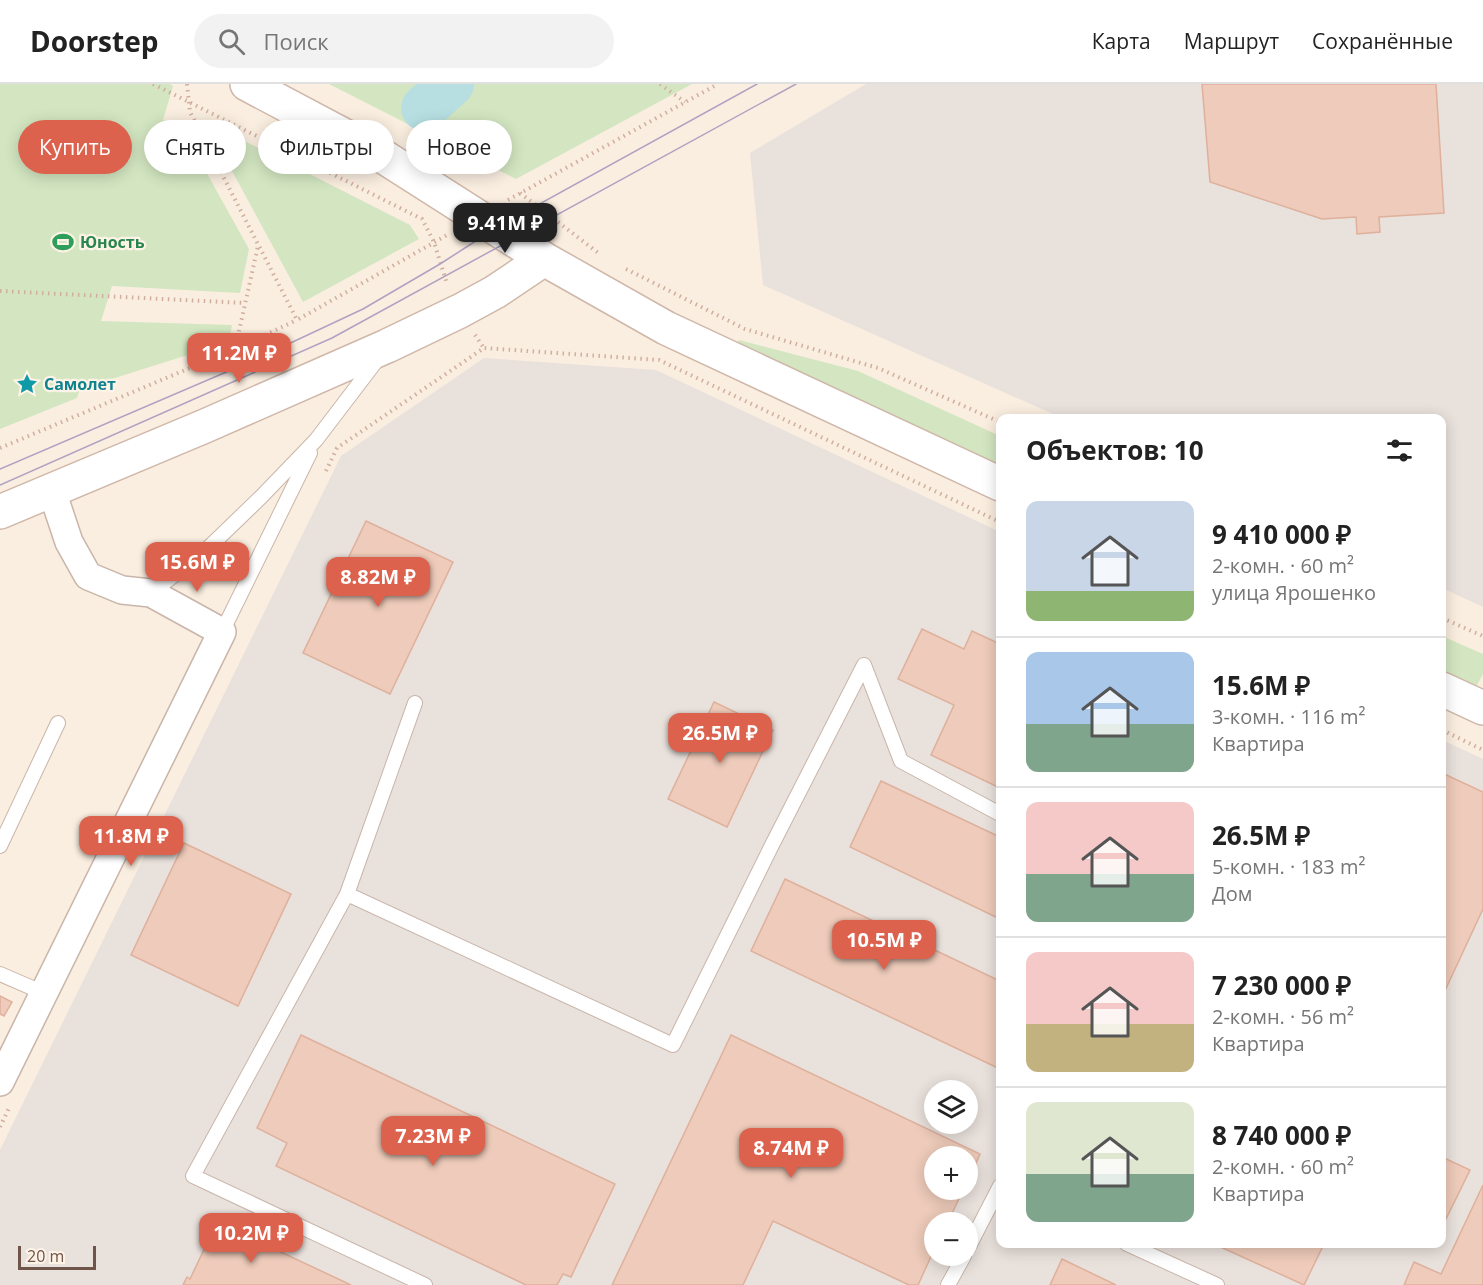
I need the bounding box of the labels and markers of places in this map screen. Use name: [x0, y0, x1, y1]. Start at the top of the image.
pin: 9.41M ₽: [450, 203, 560, 254]
sports icon: Юность: [51, 230, 75, 254]
place label: Юность: [80, 231, 145, 253]
pin: 11.2M ₽: [184, 333, 294, 384]
place icon: Самолет: [15, 372, 39, 396]
place label: Самолет: [44, 373, 116, 395]
pin: 15.6M ₽: [142, 542, 252, 593]
pin: 8.82M ₽: [323, 557, 433, 608]
pin: 26.5M ₽: [665, 713, 775, 764]
pin: 11.8M ₽: [76, 816, 186, 867]
pin: 10.5M ₽: [829, 920, 939, 971]
pin: 7.23M ₽: [378, 1116, 488, 1167]
pin: 8.74M ₽: [736, 1128, 846, 1179]
pin: 10.2M ₽: [196, 1213, 306, 1264]

